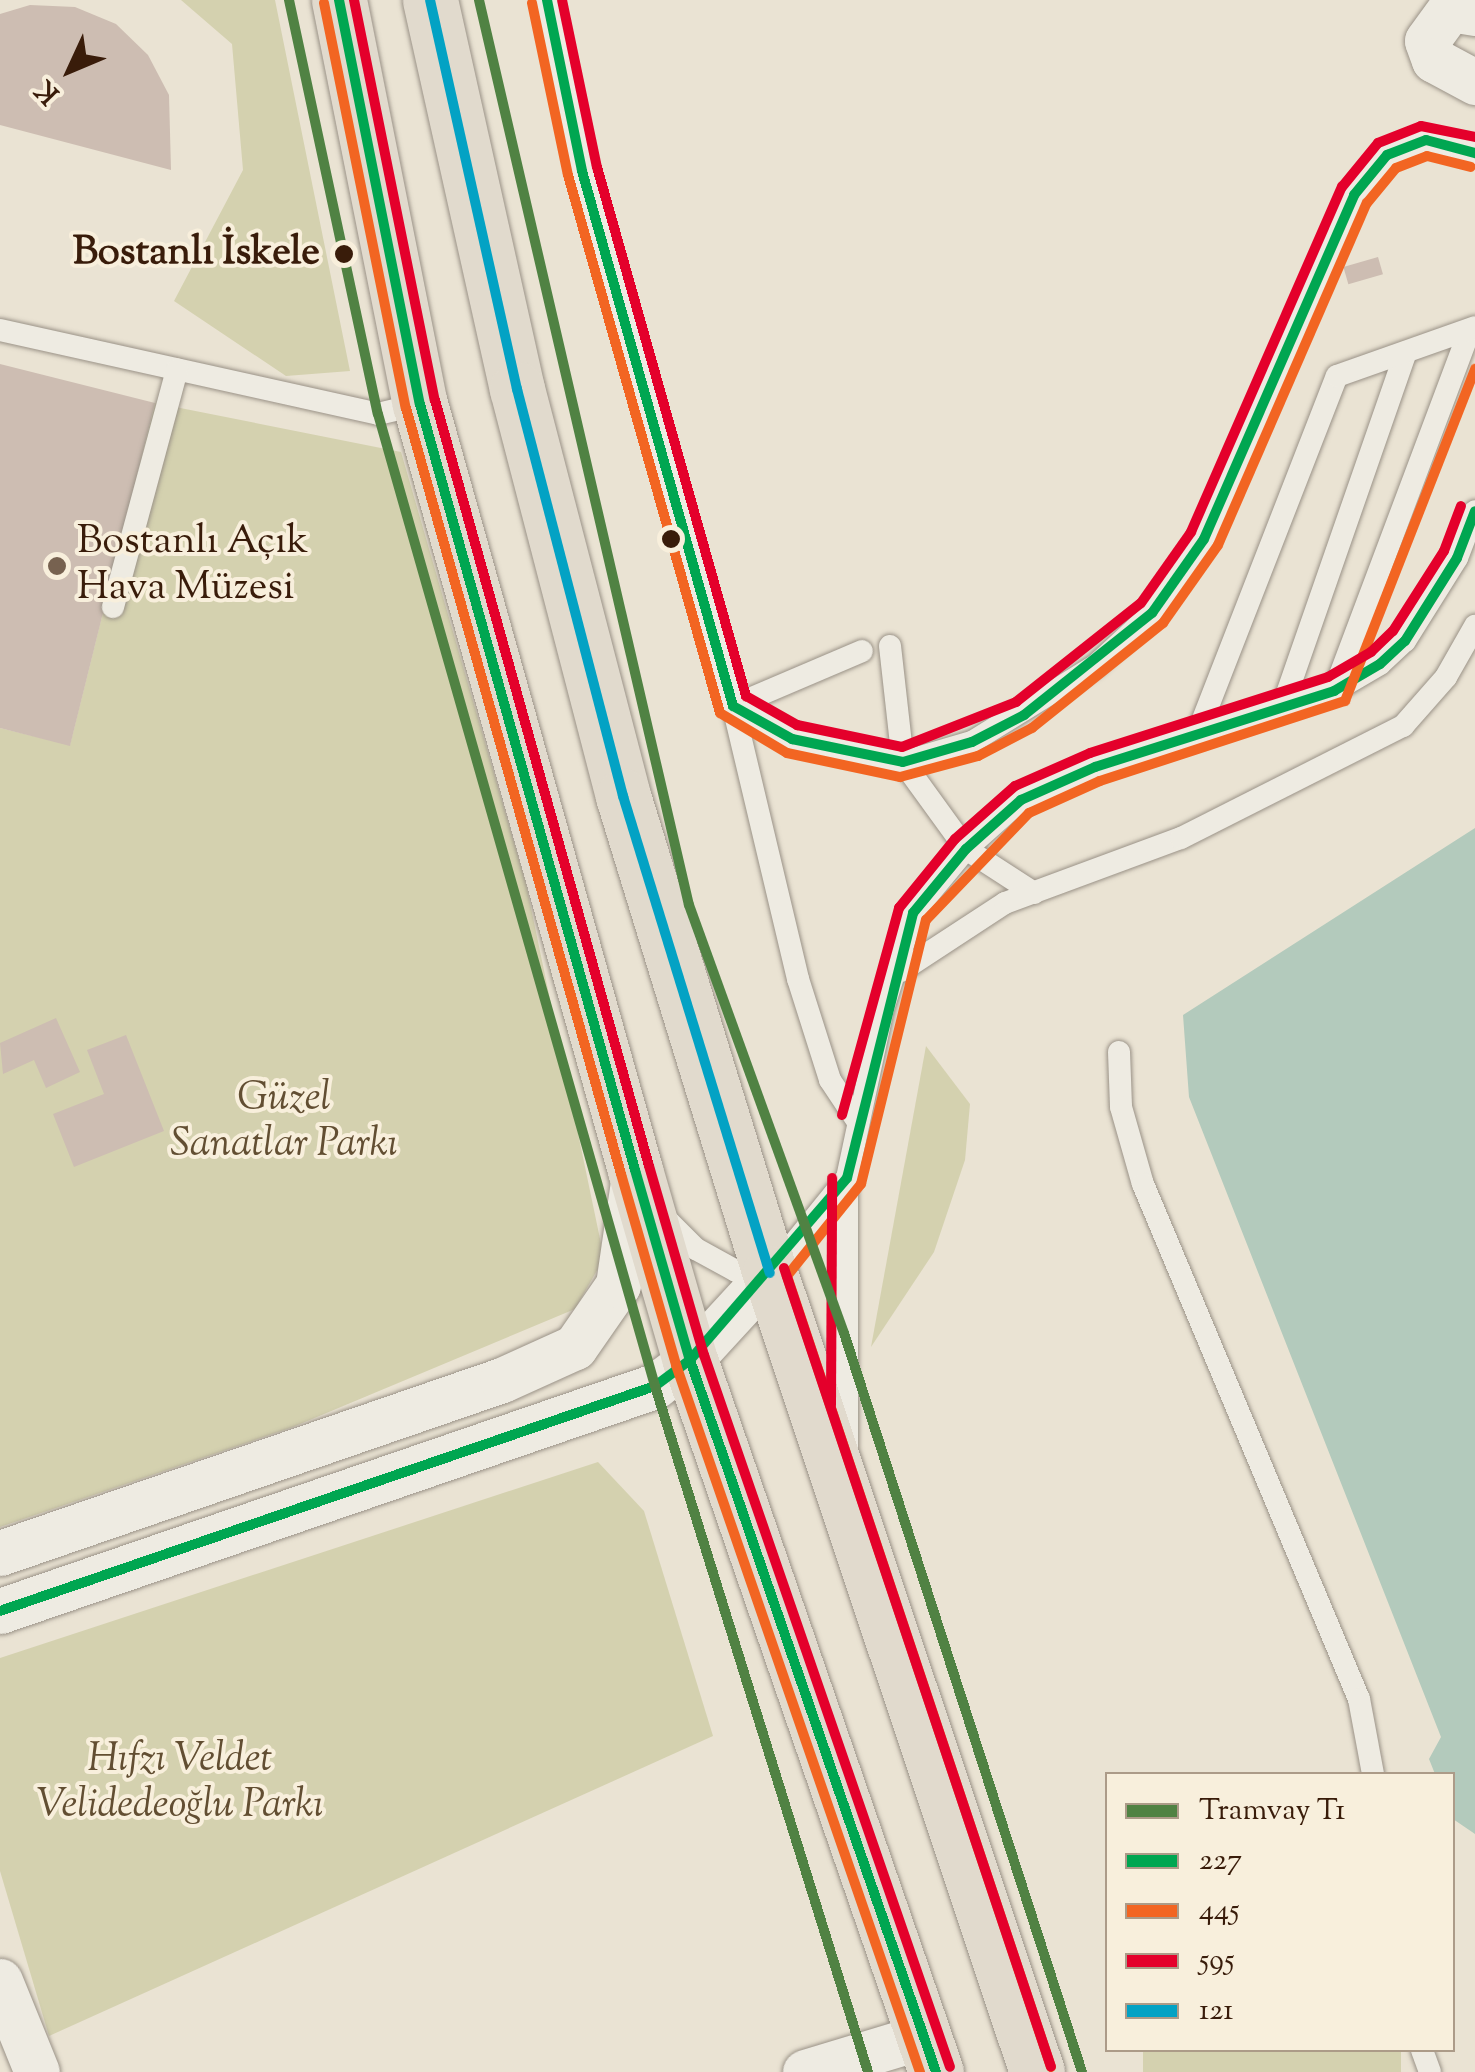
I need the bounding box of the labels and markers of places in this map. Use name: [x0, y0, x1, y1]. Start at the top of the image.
place label: Bostanlı İskele: [73, 230, 320, 278]
marker: Bostanlı İskele: [329, 239, 359, 269]
place label: Bostanlı Açık Hava Müzesi: [77, 519, 308, 613]
unlabelled marker: [661, 529, 681, 549]
marker: Bostanlı Açık Hava Müzesi: [46, 555, 68, 577]

